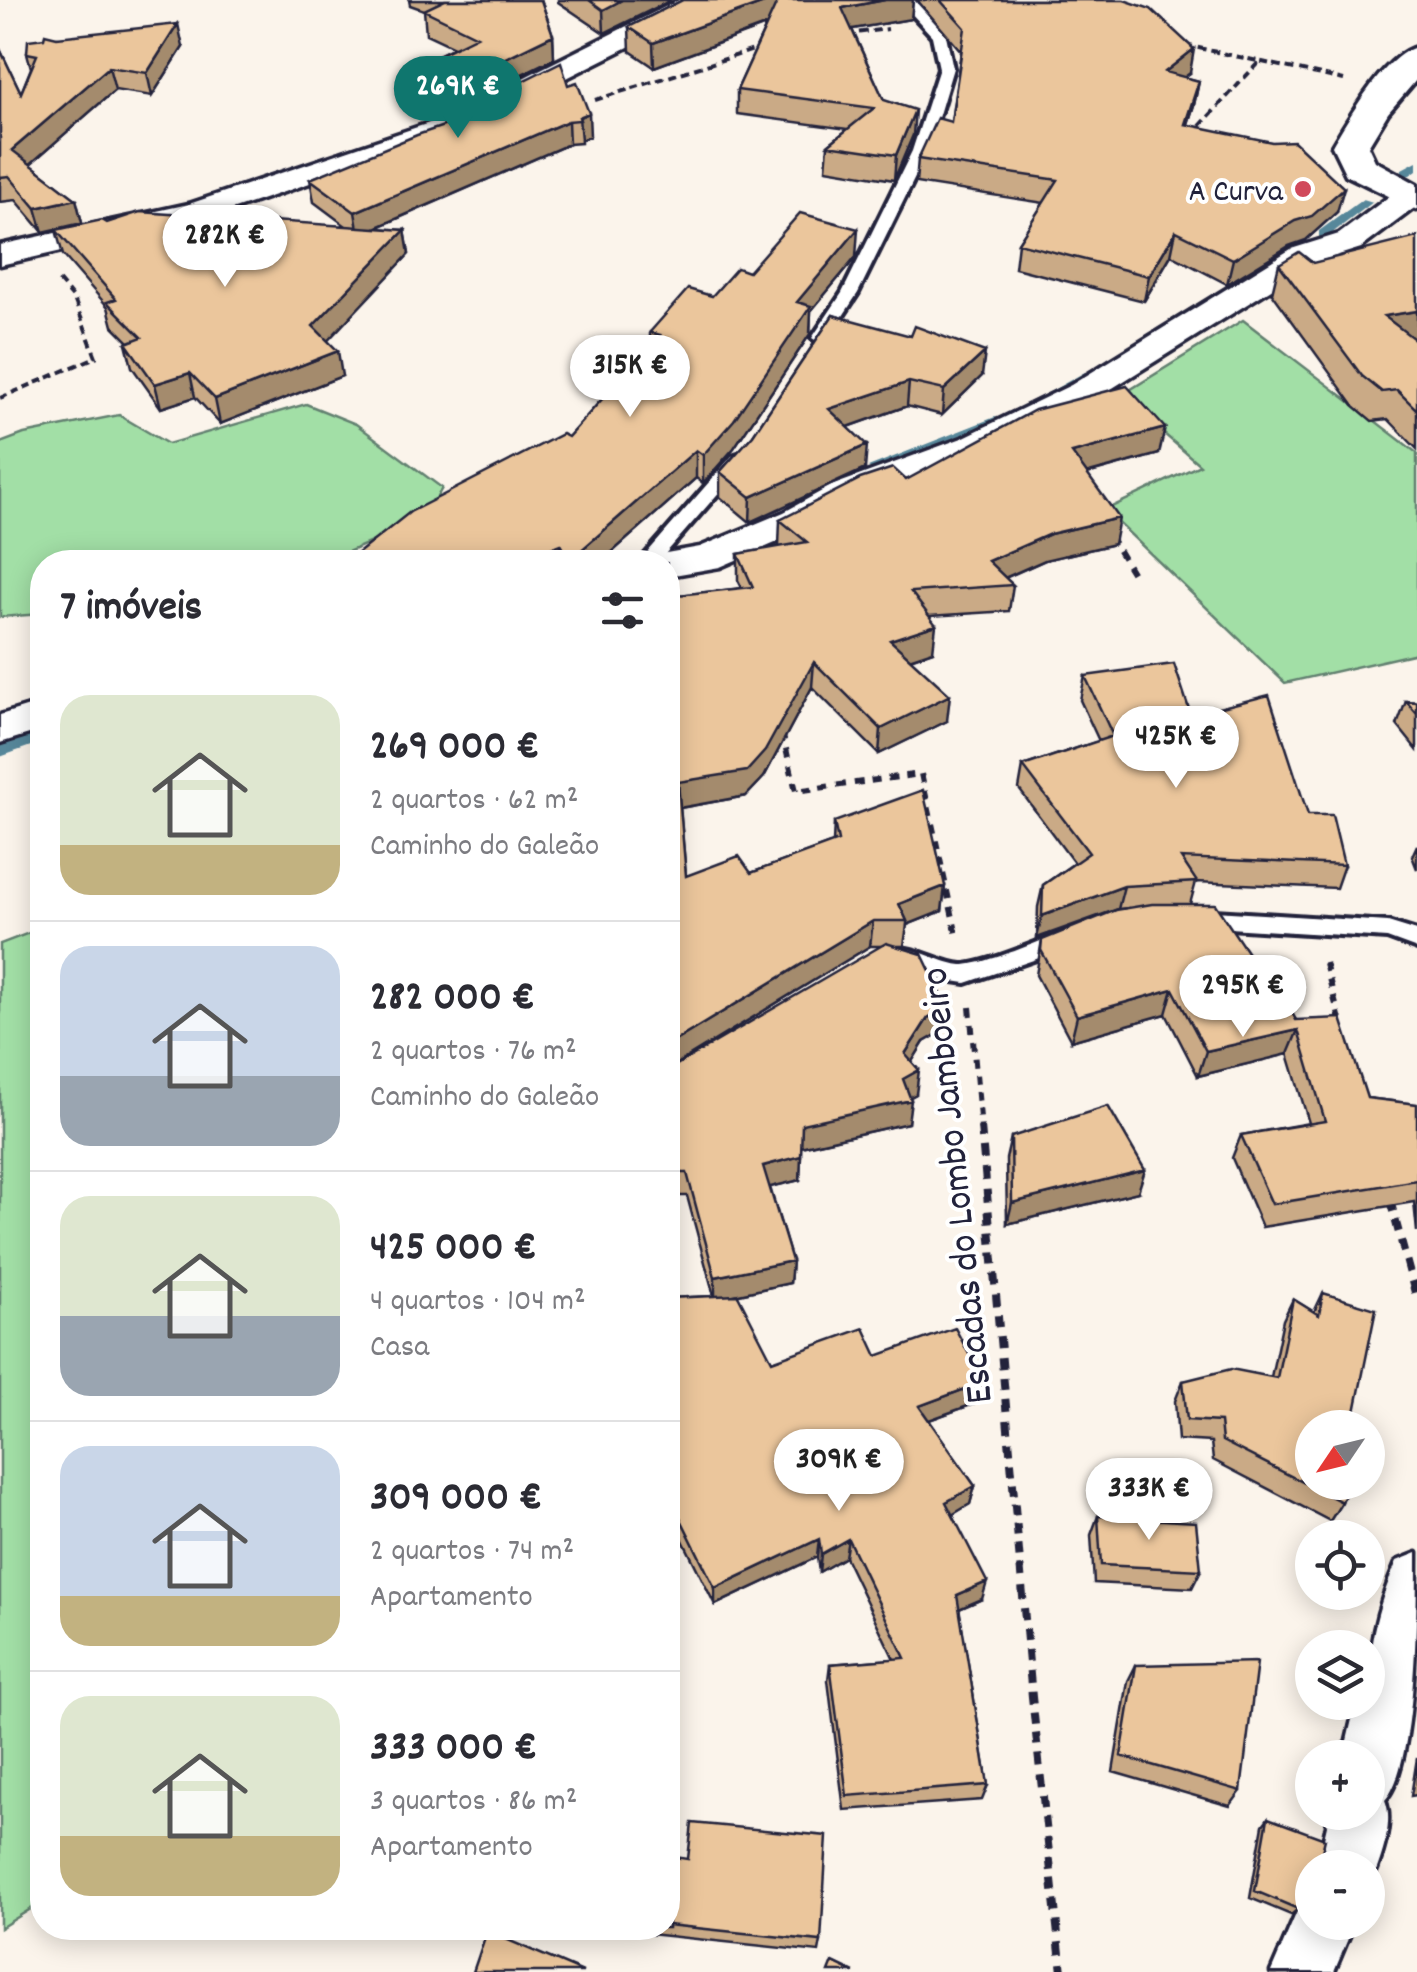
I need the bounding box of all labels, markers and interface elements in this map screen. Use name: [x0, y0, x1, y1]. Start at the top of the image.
pin: 269K €: [377, 56, 539, 141]
text: 269K €: [416, 65, 500, 111]
place label: A Curva: [1188, 171, 1284, 217]
marker: A Curva: [1292, 178, 1314, 200]
pin: 282K €: [144, 205, 306, 290]
text: 282K €: [185, 214, 265, 260]
pin: 315K €: [549, 335, 711, 420]
text: 315K €: [592, 344, 668, 390]
text: 7 imóveis: [60, 580, 202, 640]
icon: filters: [595, 583, 650, 638]
pin: 425K €: [1095, 706, 1257, 791]
text: 425K €: [1135, 715, 1217, 761]
text: 269 000 €: [370, 719, 540, 779]
icon: home: [140, 735, 260, 855]
text: 2 quartos · 62 m²: [370, 779, 578, 825]
text: Caminho do Galeão: [370, 825, 599, 871]
pin: 295K €: [1162, 955, 1324, 1040]
street label: Escadas do Lombo Jamboeiro: [909, 964, 1012, 1406]
text: 295K €: [1201, 964, 1285, 1010]
text: 282 000 €: [370, 970, 535, 1030]
icon: home: [140, 986, 260, 1106]
text: 2 quartos · 76 m²: [370, 1030, 577, 1076]
text: Caminho do Galeão: [370, 1076, 599, 1122]
text: 425 000 €: [370, 1220, 537, 1280]
icon: home: [140, 1236, 260, 1356]
text: 4 quartos · 104 m²: [370, 1280, 586, 1326]
text: Casa: [370, 1326, 429, 1372]
north arrow: [1295, 1410, 1385, 1500]
map controls: [1295, 1410, 1385, 1940]
pin: 309K €: [758, 1429, 920, 1514]
text: 309K €: [796, 1438, 882, 1484]
pin: 333K €: [1068, 1458, 1230, 1543]
text: 333K €: [1108, 1467, 1190, 1513]
text: 309 000 €: [370, 1470, 542, 1530]
icon: home: [140, 1486, 260, 1606]
button: locate: [1295, 1520, 1385, 1610]
text: 2 quartos · 74 m²: [370, 1530, 574, 1576]
text: Apartamento: [370, 1576, 533, 1622]
button: layers: [1295, 1630, 1385, 1720]
text: 333 000 €: [370, 1720, 537, 1780]
icon: home: [140, 1736, 260, 1856]
button: +: [1295, 1740, 1385, 1830]
text: 3 quartos · 86 m²: [370, 1780, 577, 1826]
text: Apartamento: [370, 1826, 533, 1872]
button: −: [1295, 1850, 1385, 1940]

